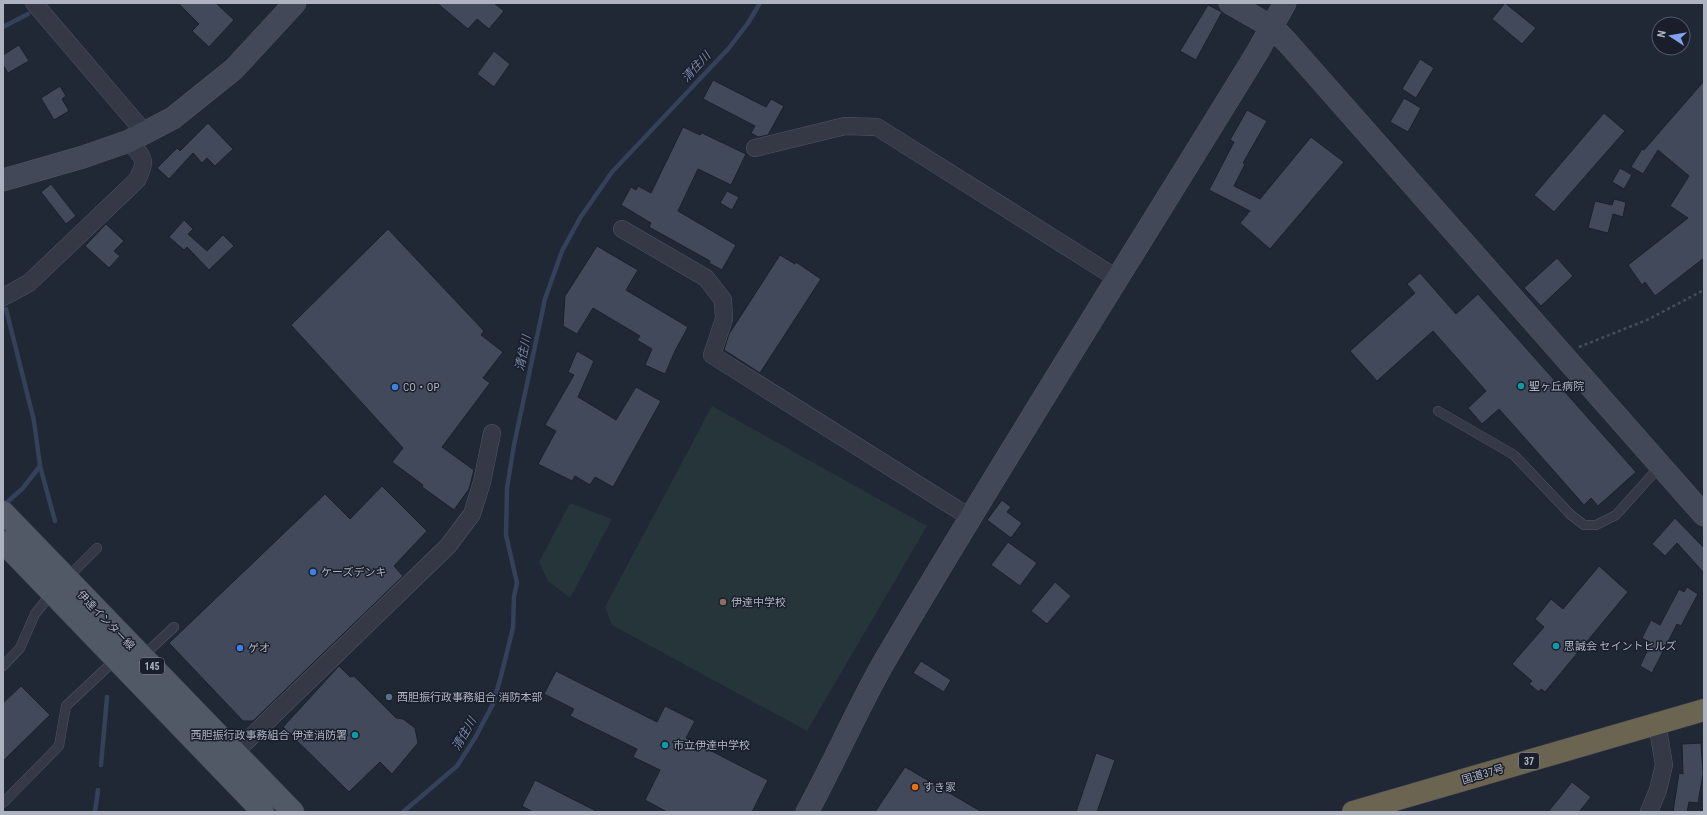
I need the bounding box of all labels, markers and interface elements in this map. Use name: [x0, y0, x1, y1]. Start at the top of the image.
north arrow: [1651, 16, 1691, 56]
text: N: [1655, 29, 1669, 39]
water label: 清住川: [679, 48, 715, 85]
water label: 清住川: [512, 332, 534, 372]
place label: 聖ヶ丘病院: [1529, 380, 1584, 393]
place label: CO・OP: [403, 381, 440, 394]
marker: 聖ヶ丘病院: [1516, 381, 1526, 391]
marker: CO・OP: [390, 382, 400, 392]
place label: ケーズデンキ: [321, 566, 386, 579]
marker: ケーズデンキ: [308, 567, 318, 577]
street label: 伊達インター線: [74, 588, 137, 653]
place label: 伊達中学校: [731, 596, 786, 609]
marker: 伊達中学校: [718, 597, 728, 607]
place label: 思誠会 セイントヒルズ: [1564, 640, 1677, 653]
marker: 思誠会 セイントヒルズ: [1551, 641, 1561, 651]
place label: ゲオ: [248, 642, 270, 655]
marker: ゲオ: [235, 643, 245, 653]
road number: 145: [140, 658, 164, 674]
place label: 西胆振行政事務組合 消防本部: [397, 691, 543, 704]
marker: 西胆振行政事務組合 消防本部: [384, 692, 394, 702]
water label: 清住川: [449, 713, 480, 753]
place label: 西胆振行政事務組合 伊達消防署: [190, 729, 347, 742]
marker: 西胆振行政事務組合 伊達消防署: [350, 730, 360, 740]
place label: 市立伊達中学校: [673, 739, 750, 752]
marker: 市立伊達中学校: [660, 740, 670, 750]
road number: 37: [1519, 753, 1539, 769]
street label: 国道37号: [1460, 762, 1506, 787]
place label: すき家: [923, 781, 956, 794]
marker: すき家: [910, 782, 920, 792]

